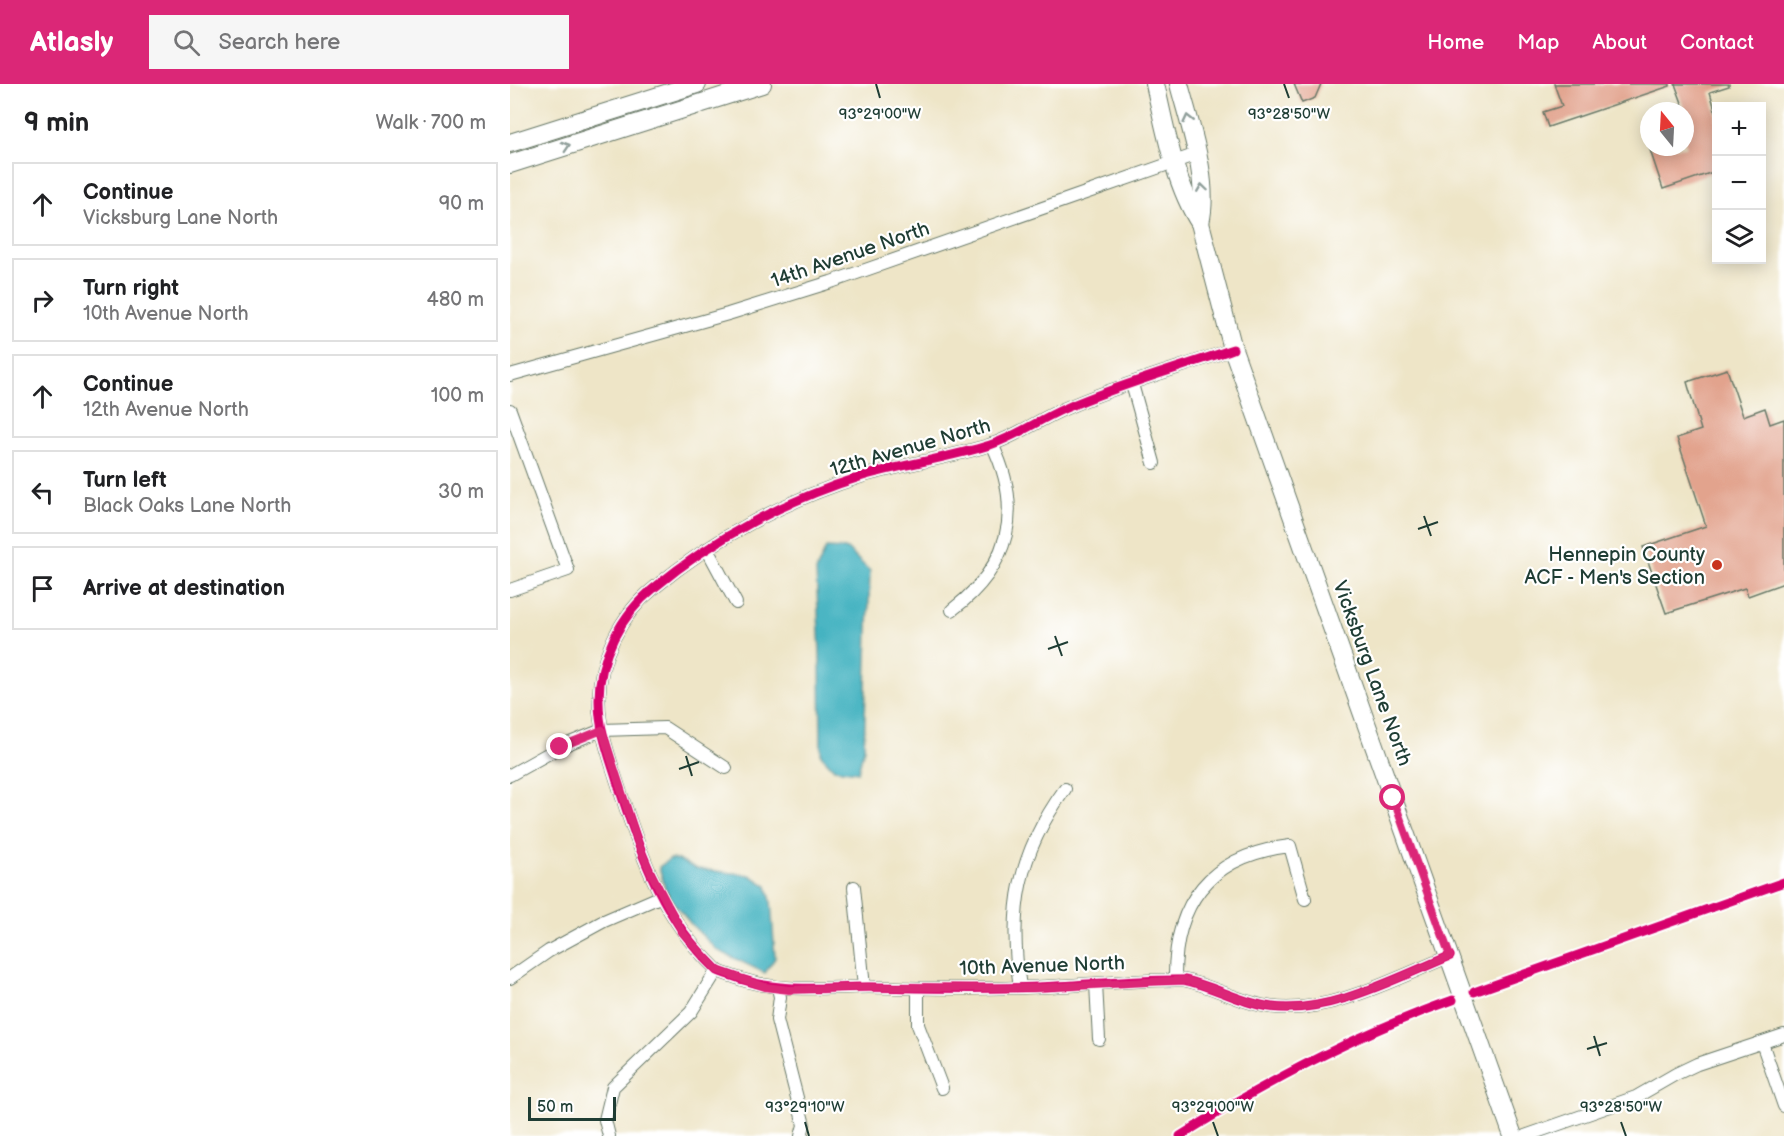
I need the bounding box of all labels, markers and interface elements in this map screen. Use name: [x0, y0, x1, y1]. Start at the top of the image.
search box: [149, 15, 569, 69]
text: Atlasly: [30, 26, 113, 59]
icon: search: [170, 26, 203, 59]
text: Search here: [218, 29, 340, 56]
text: Home: [1427, 30, 1484, 55]
text: Map: [1517, 30, 1559, 55]
text: About: [1592, 30, 1647, 55]
text: Contact: [1680, 30, 1754, 55]
north arrow: [1640, 102, 1694, 156]
map controls: [1712, 102, 1766, 264]
button: +: [1712, 102, 1766, 156]
text: 93°29'00"W: [839, 105, 921, 124]
text: 93°28'50"W: [1248, 105, 1330, 124]
text: 9 min: [24, 108, 89, 139]
text: Walk · 700 m: [376, 111, 486, 135]
one-way arrow: [1183, 114, 1196, 124]
one-way arrow: [560, 141, 571, 153]
button: −: [1712, 156, 1766, 210]
text: Continue: [83, 179, 173, 206]
one-way arrow: [1197, 184, 1209, 193]
icon: ahead: [26, 188, 59, 221]
text: 90 m: [439, 192, 484, 216]
text: Vicksburg Lane North: [83, 206, 278, 230]
button: layers: [1712, 210, 1766, 264]
street label: 14th Avenue North: [768, 217, 933, 293]
text: Turn right: [83, 275, 179, 302]
icon: right: [26, 284, 59, 317]
text: 480 m: [426, 288, 484, 312]
text: 10th Avenue North: [83, 302, 249, 326]
text: Continue: [83, 371, 173, 398]
icon: ahead: [26, 380, 59, 413]
text: 100 m: [431, 384, 484, 408]
text: 12th Avenue North: [83, 398, 249, 422]
street label: 12th Avenue North: [827, 414, 993, 482]
text: Turn left: [83, 467, 167, 494]
icon: left: [26, 476, 59, 509]
text: 30 m: [438, 480, 484, 504]
text: Black Oaks Lane North: [83, 494, 291, 518]
place label: Hennepin County ACF - Men's Section: [1525, 543, 1705, 590]
marker: Hennepin County ACF - Men's Section: [1710, 558, 1724, 572]
icon: arrive: [26, 572, 59, 605]
text: Arrive at destination: [83, 575, 285, 602]
street label: Vicksburg Lane North: [1327, 578, 1417, 769]
route end: [546, 733, 572, 759]
route start: [1379, 784, 1405, 810]
street label: 10th Avenue North: [959, 951, 1125, 981]
scale bar: [528, 1094, 616, 1122]
text: 50 m: [537, 1098, 573, 1117]
text: 93°29'10"W: [765, 1098, 845, 1117]
text: 93°29'00"W: [1172, 1098, 1254, 1117]
text: 93°28'50"W: [1580, 1098, 1662, 1117]

